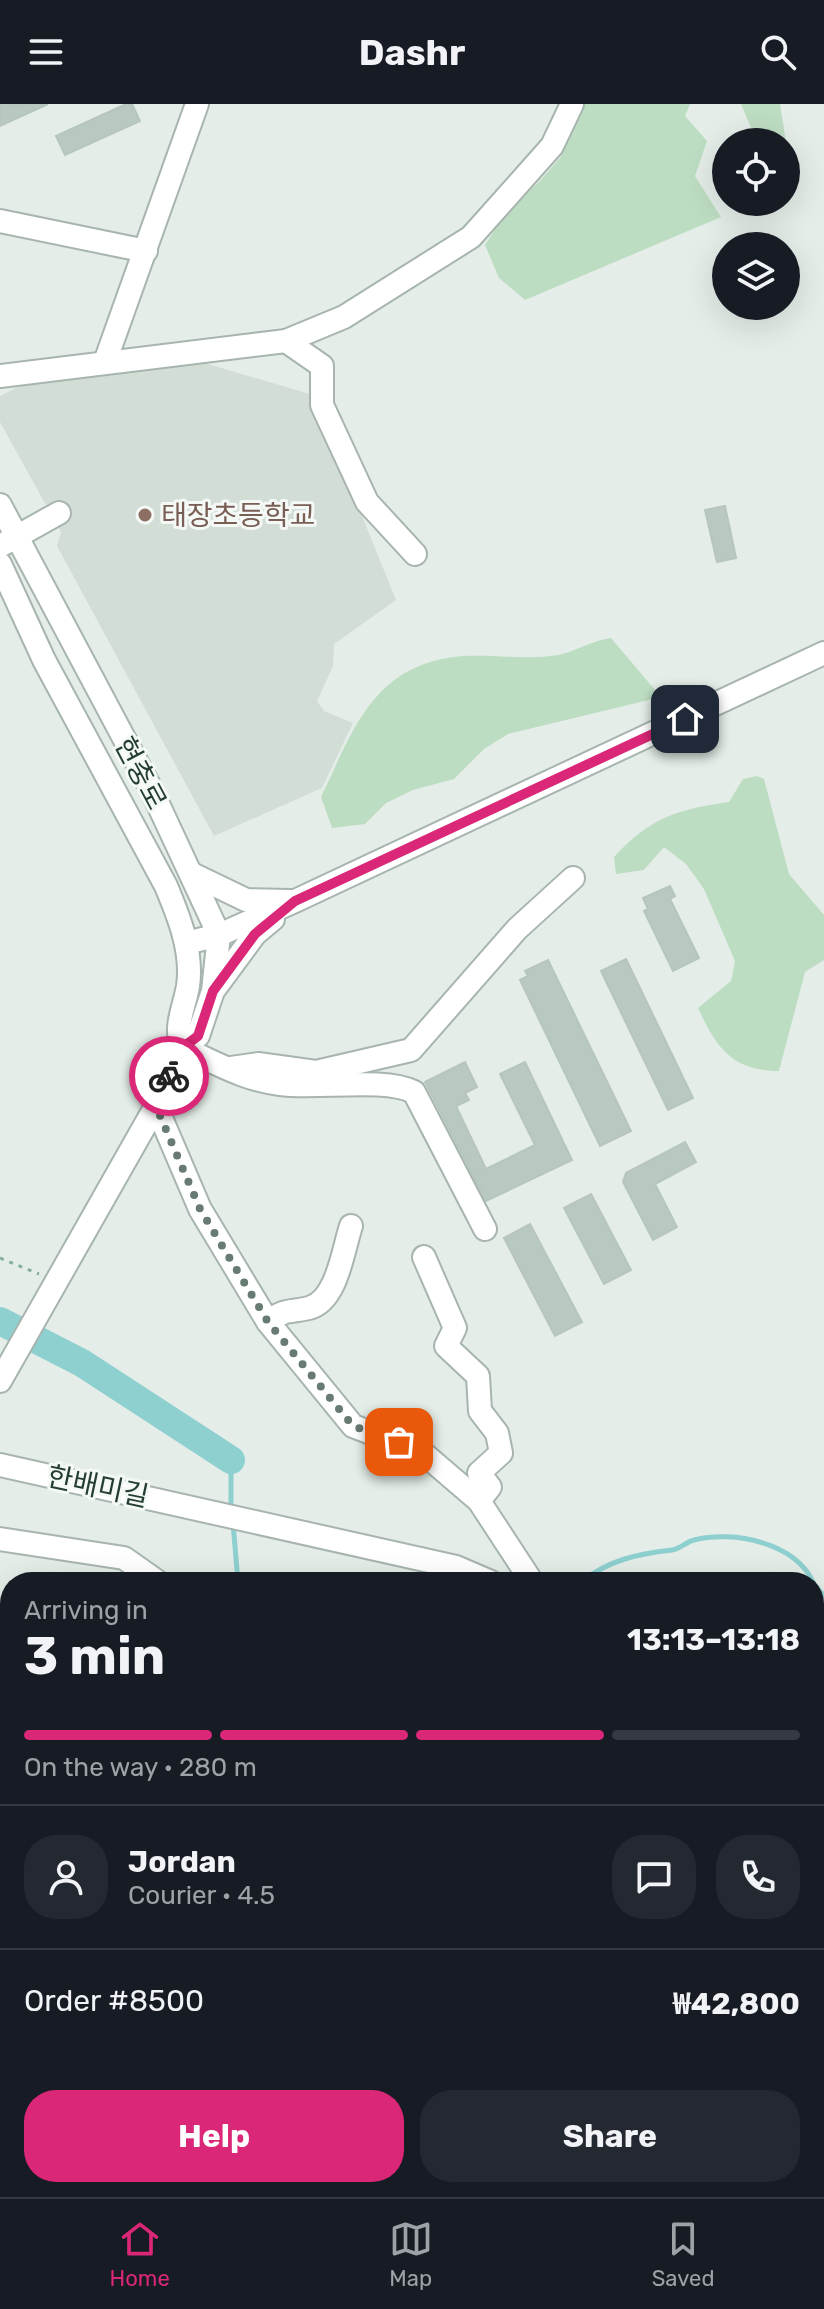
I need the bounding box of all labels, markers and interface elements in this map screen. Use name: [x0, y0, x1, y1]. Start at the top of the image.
icon: menu: [24, 30, 68, 74]
icon: search: [756, 30, 800, 74]
text: Dashr: [359, 31, 465, 74]
map controls: [712, 128, 800, 320]
button: locate: [712, 128, 800, 216]
button: layers: [712, 232, 800, 320]
place label: 태장초등학교: [161, 499, 316, 532]
marker: 태장초등학교: [136, 506, 154, 524]
pin: [651, 685, 719, 753]
icon: home: [663, 697, 707, 741]
street label: 현충로: [108, 731, 173, 815]
courier: [129, 1036, 209, 1116]
icon: bike: [147, 1054, 191, 1098]
pin: [365, 1408, 433, 1476]
icon: bag: [377, 1420, 421, 1464]
street label: 한배미길: [44, 1460, 152, 1513]
text: Arriving in: [24, 1595, 148, 1626]
text: 13:13–13:18: [627, 1622, 800, 1658]
text: 3 min: [24, 1625, 165, 1687]
text: On the way · 280 m: [24, 1752, 257, 1783]
button: person: [24, 1835, 108, 1919]
button: chat: [612, 1835, 696, 1919]
button: phone: [716, 1835, 800, 1919]
text: Jordan: [128, 1844, 236, 1880]
text: Courier · 4.5: [128, 1880, 275, 1911]
text: Order #8500: [24, 1983, 204, 2019]
text: ₩42,800: [673, 1986, 800, 2022]
button: Help: [24, 2090, 404, 2182]
button: Share: [420, 2090, 800, 2182]
tab: Home: [109, 2217, 170, 2292]
tab: Map: [389, 2217, 433, 2292]
tab: Saved: [652, 2217, 714, 2292]

